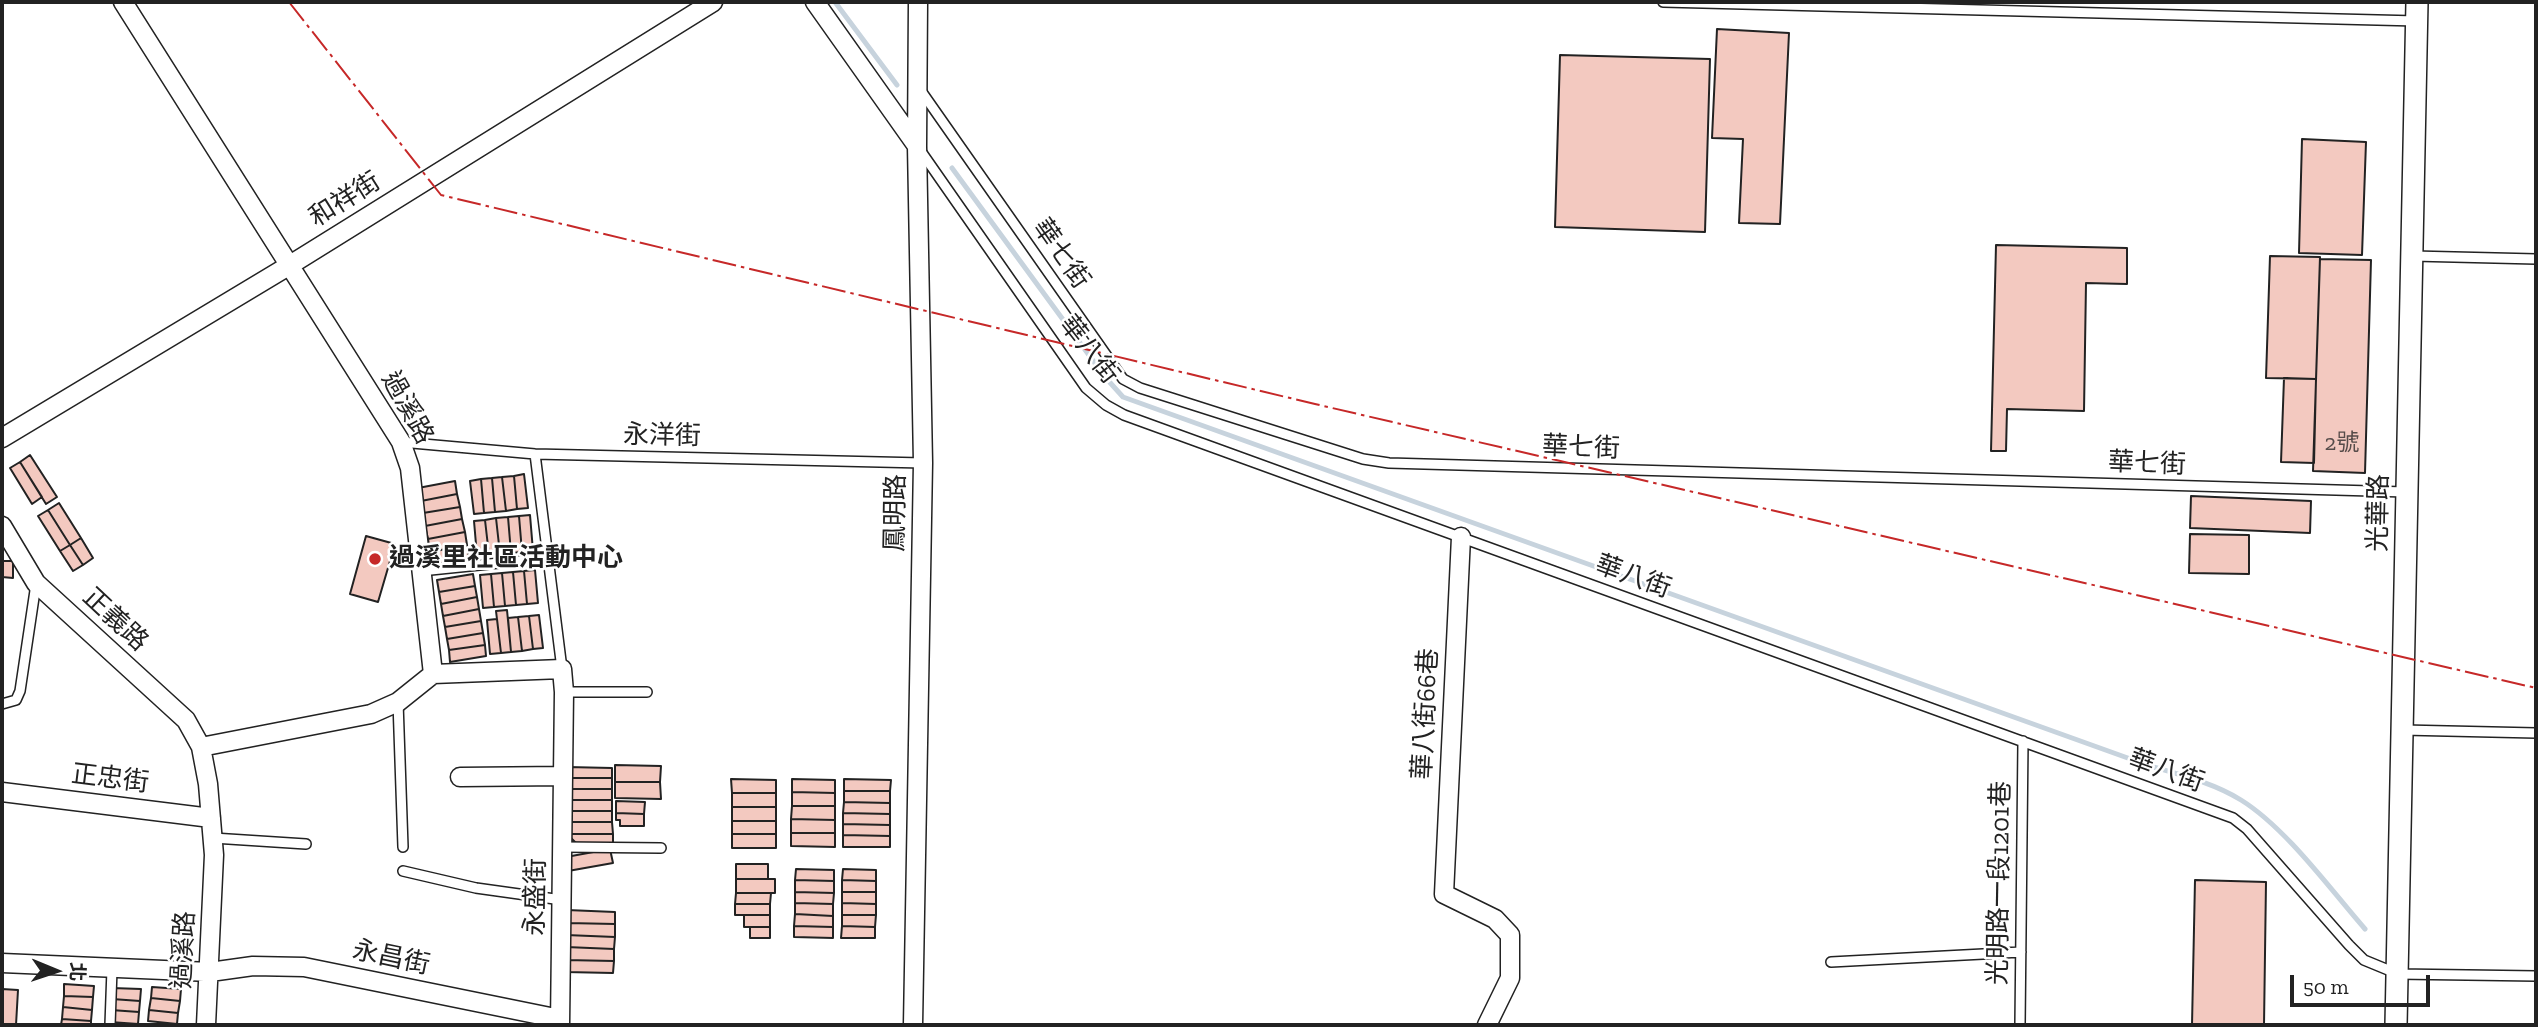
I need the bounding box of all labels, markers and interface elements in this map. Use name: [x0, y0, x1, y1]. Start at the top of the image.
street label: 和祥街: [304, 166, 386, 234]
street label: 華七街: [1026, 213, 1096, 295]
street label: 華八街: [1053, 310, 1125, 390]
street label: 過溪路: [374, 366, 440, 450]
street label: 永洋街: [623, 420, 701, 452]
house number: 2號: [2325, 429, 2359, 457]
street label: 華七街: [1541, 431, 1621, 465]
street label: 華七街: [2107, 447, 2187, 481]
street label: 鳳明路: [880, 474, 912, 552]
street label: 光華路: [2363, 474, 2395, 552]
place label: 過溪里社區活動中心: [389, 543, 623, 575]
street label: 華八街: [1591, 549, 1675, 605]
marker: 過溪里社區活動中心: [367, 551, 383, 567]
street label: 正義路: [76, 582, 154, 658]
street label: 華八街66巷: [1407, 647, 1445, 781]
street label: 華八街: [2124, 743, 2208, 799]
street label: 正忠街: [69, 759, 151, 799]
street label: 光明路一段1201巷: [1983, 781, 2017, 985]
street label: 永盛街: [520, 858, 552, 936]
street label: 過溪路: [166, 910, 202, 990]
street label: 永昌街: [350, 935, 432, 981]
north arrow: [21, 936, 91, 1006]
scale bar: [2293, 960, 2433, 1004]
text: 北: [66, 962, 89, 982]
text: 50 m: [2303, 974, 2349, 999]

